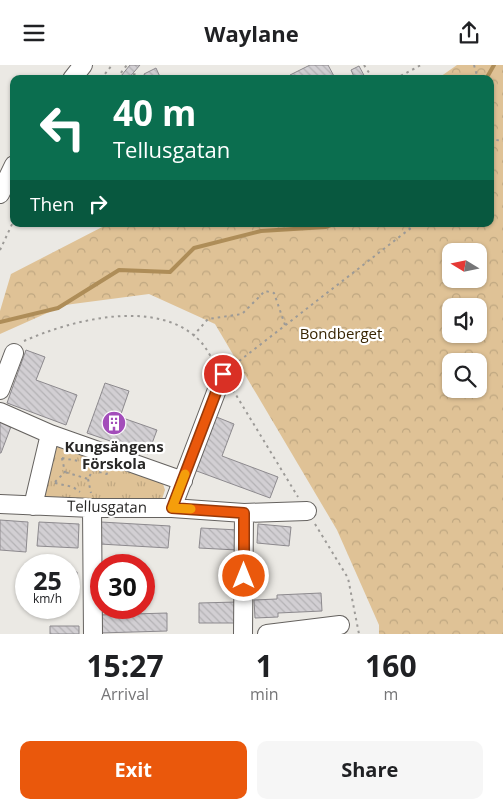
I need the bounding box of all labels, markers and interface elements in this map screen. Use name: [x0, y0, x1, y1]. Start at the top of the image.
text: Waylane: [204, 18, 299, 48]
icon: menu: [20, 19, 48, 47]
icon: share: [455, 19, 483, 47]
text: 40 m: [113, 89, 196, 136]
icon: left: [30, 95, 95, 160]
text: Tellusgatan: [113, 134, 230, 164]
icon: right: [84, 190, 112, 218]
text: Then: [30, 191, 74, 217]
north arrow: [442, 243, 488, 287]
map controls: [442, 243, 487, 398]
button: sound: [442, 298, 487, 343]
park label: Bondberget: [300, 323, 382, 343]
pin: [202, 353, 244, 395]
button: search: [442, 353, 487, 398]
icon: arrive: [209, 360, 237, 388]
building icon: Kungsängens Förskola: [101, 410, 127, 436]
place label: Kungsängens Förskola: [64, 436, 164, 473]
street label: Tellusgatan: [67, 495, 147, 517]
position arrow: [217, 549, 269, 601]
speed limit sign: 30: [90, 554, 155, 619]
text: 25: [33, 563, 62, 597]
text: km/h: [33, 590, 62, 607]
text: 15:27: [86, 645, 164, 686]
text: 1: [256, 645, 273, 686]
text: 160: [365, 645, 417, 686]
text: Arrival: [101, 683, 149, 705]
text: min: [250, 683, 279, 705]
text: m: [383, 683, 398, 705]
button: Exit: [20, 741, 247, 799]
button: Share: [257, 741, 483, 799]

